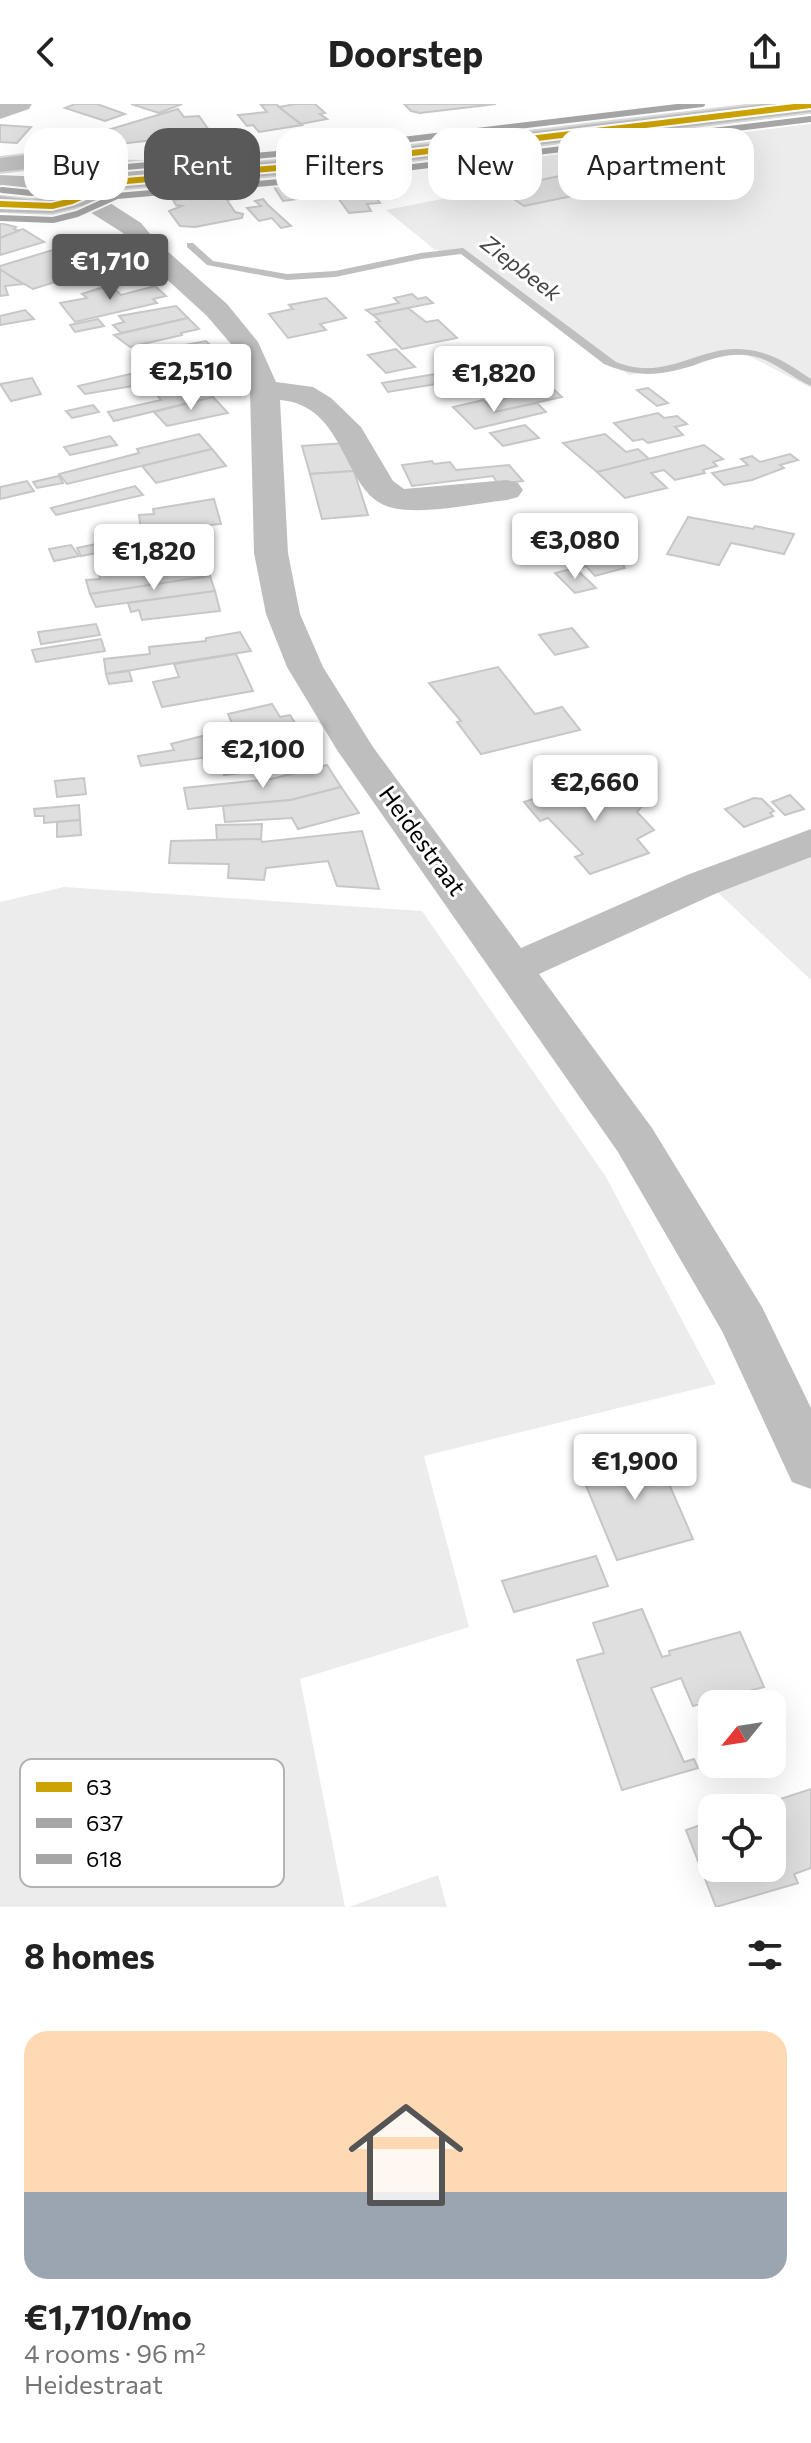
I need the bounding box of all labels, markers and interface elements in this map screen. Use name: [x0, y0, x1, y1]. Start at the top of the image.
icon: back: [24, 30, 68, 74]
text: Doorstep: [328, 30, 483, 74]
icon: share: [743, 30, 787, 74]
chip: Buy: [24, 128, 128, 200]
chip: Rent: [144, 128, 260, 200]
chip: Filters: [276, 128, 412, 200]
chip: New: [428, 128, 542, 200]
chip: Apartment: [558, 128, 754, 200]
water label: Ziepbeek: [475, 228, 568, 307]
pin: €1,710: [45, 234, 175, 302]
text: €1,710: [70, 244, 150, 275]
pin: €2,510: [126, 344, 256, 412]
pin: €1,820: [429, 346, 559, 414]
text: €2,510: [149, 354, 233, 385]
text: €1,820: [452, 356, 536, 387]
pin: €3,080: [510, 513, 640, 581]
text: €3,080: [530, 523, 620, 554]
pin: €1,820: [89, 524, 219, 592]
text: €1,820: [112, 534, 196, 565]
pin: €2,100: [198, 722, 328, 790]
text: €2,100: [221, 732, 305, 763]
pin: €2,660: [530, 755, 660, 823]
text: €2,660: [551, 765, 639, 796]
street label: Heidestraat: [374, 780, 473, 901]
pin: €1,900: [570, 1434, 700, 1502]
text: €1,900: [592, 1444, 678, 1475]
north arrow: [698, 1690, 786, 1778]
map controls: [698, 1690, 786, 1882]
legend: [20, 1759, 284, 1887]
text: 63: [86, 1773, 112, 1800]
button: locate: [698, 1794, 786, 1882]
text: 637: [86, 1809, 123, 1836]
text: 618: [86, 1845, 122, 1872]
icon: filters: [743, 1933, 787, 1977]
text: 8 homes: [24, 1934, 155, 1976]
icon: home: [334, 2083, 478, 2227]
text: €1,710/mo: [24, 2295, 192, 2337]
text: 4 rooms · 96 m²: [24, 2337, 206, 2368]
text: Heidestraat: [24, 2368, 163, 2399]

